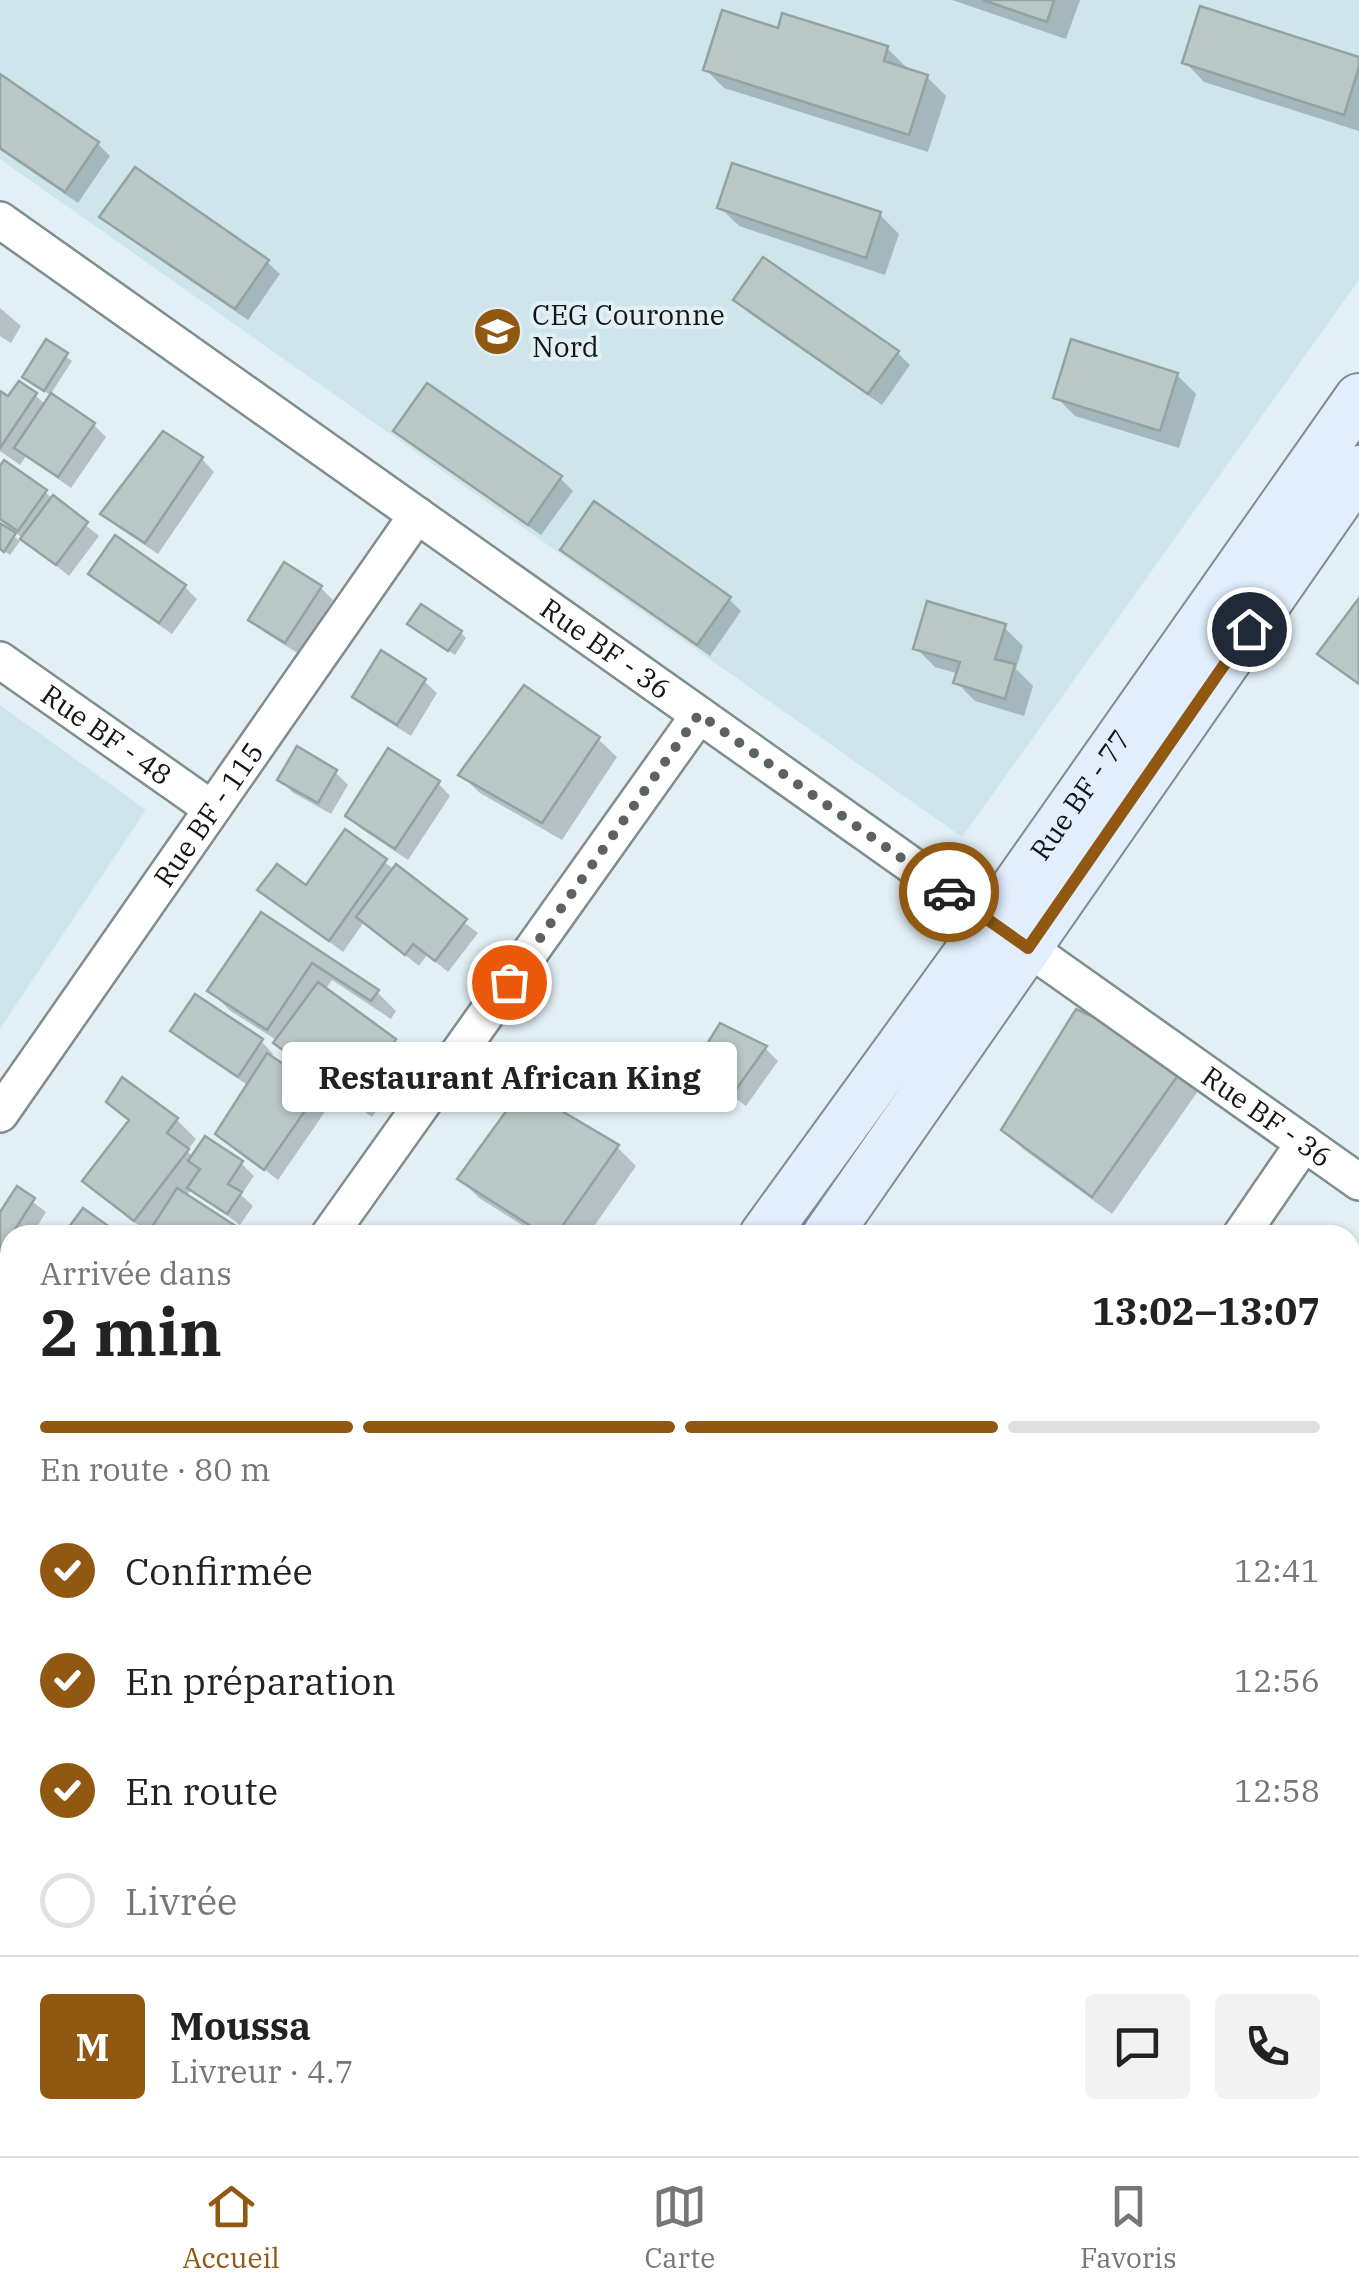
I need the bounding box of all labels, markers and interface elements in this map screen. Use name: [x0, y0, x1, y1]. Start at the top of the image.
place label: CEG Couronne Nord: [532, 296, 725, 365]
school or university icon: CEG Couronne Nord: [471, 305, 523, 357]
pin: [1207, 587, 1292, 672]
street label: Rue BF - 36: [533, 589, 678, 707]
icon: home: [1222, 602, 1277, 657]
street label: Rue BF - 48: [34, 676, 179, 793]
street label: Rue BF - 77: [1021, 722, 1139, 867]
street label: Rue BF - 115: [145, 735, 271, 894]
courier: [899, 842, 999, 942]
icon: car: [922, 865, 977, 920]
pin: [467, 940, 552, 1025]
icon: bag: [482, 955, 537, 1010]
callout: Restaurant African King: [282, 1042, 736, 1112]
text: Restaurant African King: [318, 1056, 701, 1098]
street label: Rue BF - 36: [1195, 1057, 1340, 1175]
text: Arrivée dans: [40, 1252, 232, 1294]
text: 13:02–13:07: [1092, 1286, 1320, 1335]
text: 2 min: [40, 1289, 222, 1374]
text: En route · 80 m: [40, 1448, 270, 1490]
icon: check: [40, 1543, 95, 1598]
text: Confirmée: [125, 1546, 313, 1595]
text: 12:41: [1234, 1549, 1320, 1591]
icon: check: [40, 1653, 95, 1708]
text: En préparation: [125, 1656, 396, 1705]
text: 12:56: [1234, 1659, 1320, 1701]
icon: check: [40, 1763, 95, 1818]
text: En route: [125, 1766, 278, 1815]
text: 12:58: [1234, 1769, 1320, 1811]
text: Livrée: [125, 1876, 237, 1925]
button: chat: [1085, 1994, 1190, 2099]
button: phone: [1215, 1994, 1320, 2099]
text: Moussa: [170, 2001, 311, 2050]
text: M: [75, 2022, 110, 2071]
text: Livreur · 4.7: [170, 2050, 354, 2092]
tab: Accueil: [182, 2179, 280, 2276]
tab: Carte: [644, 2179, 715, 2276]
tab: Favoris: [1080, 2179, 1177, 2276]

